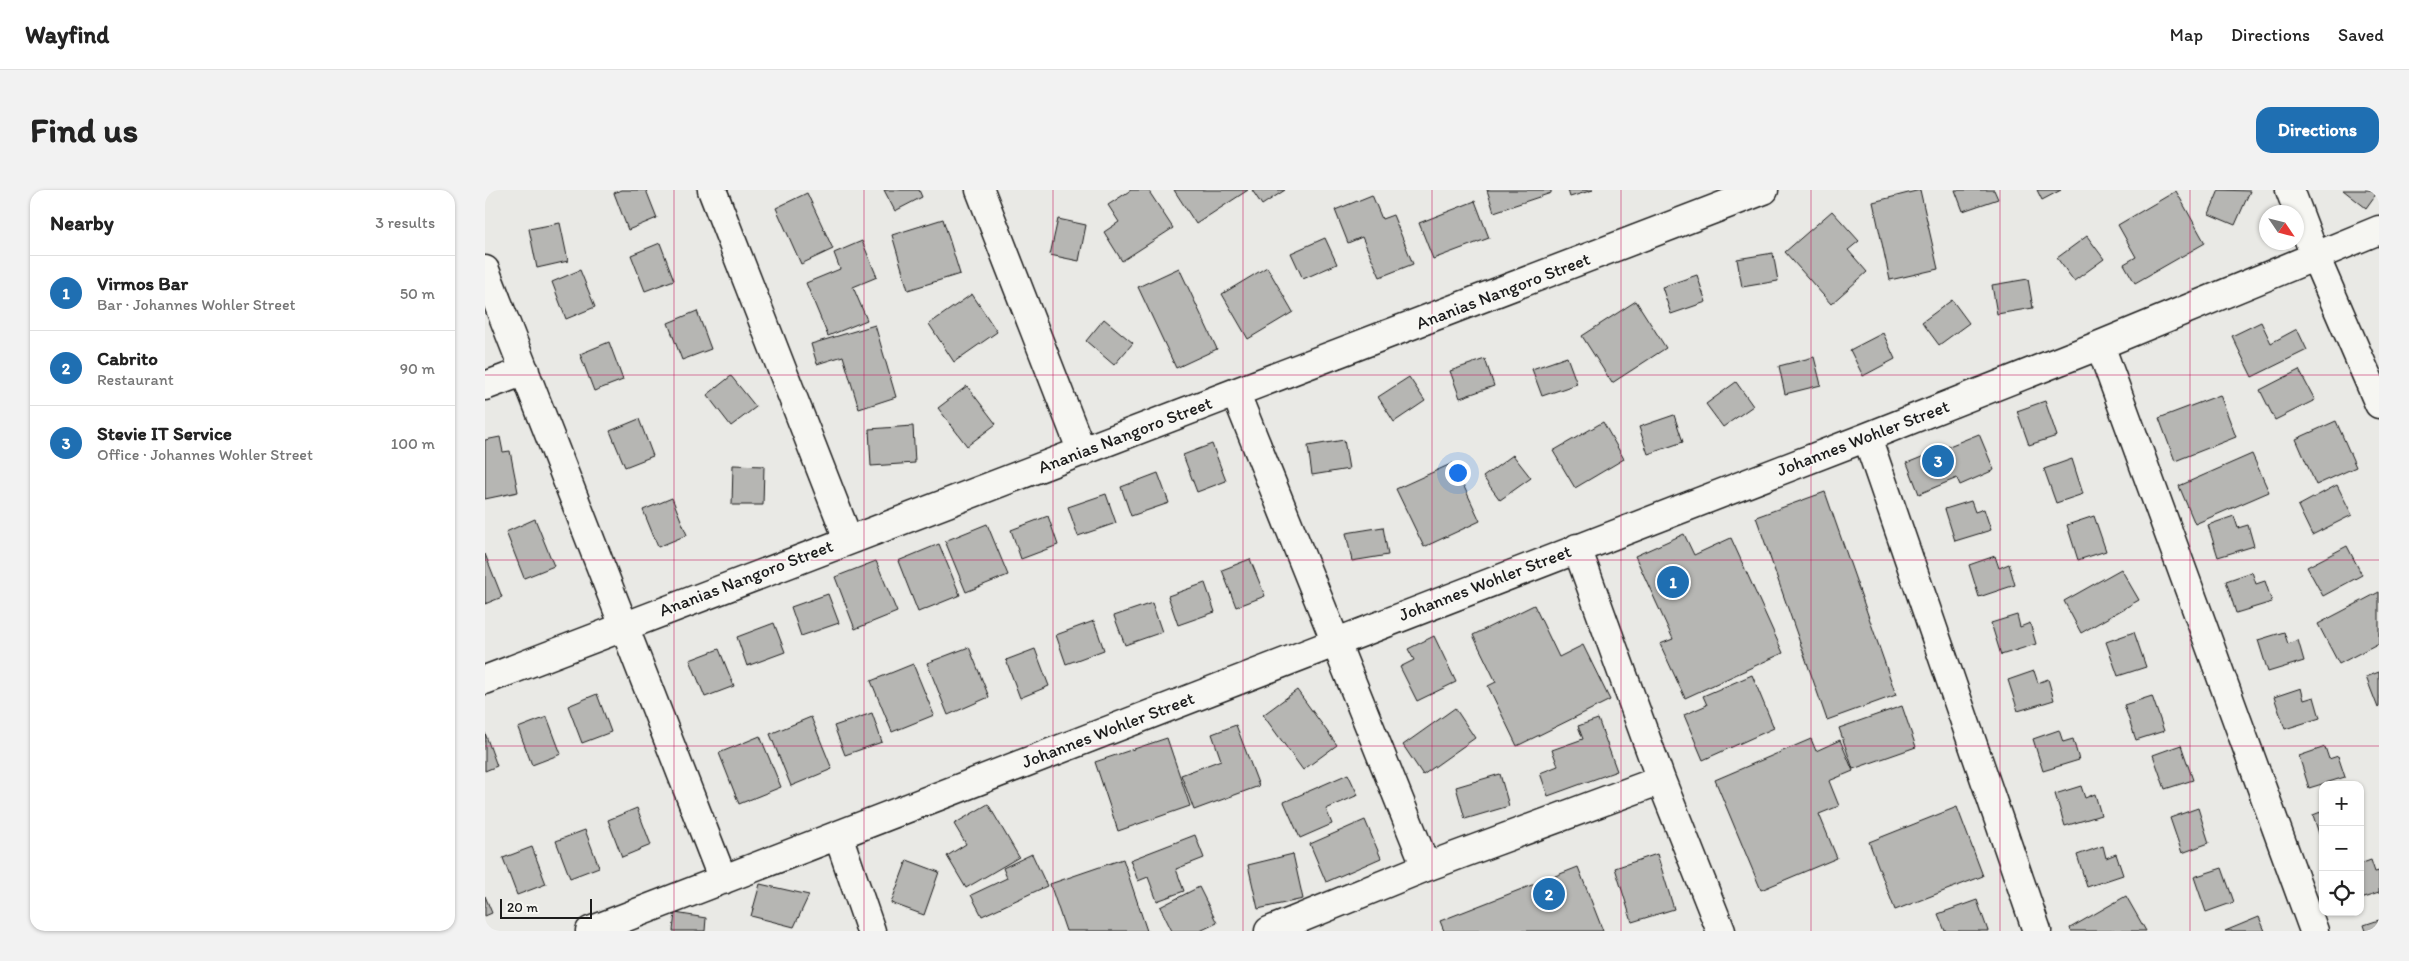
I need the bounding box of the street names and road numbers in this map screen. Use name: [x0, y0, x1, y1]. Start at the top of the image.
street label: Ananias Nangoro Street: [1413, 248, 1593, 334]
street label: Ananias Nangoro Street: [1035, 392, 1215, 478]
street label: Johannes Wohler Street: [1774, 395, 1952, 481]
street label: Ananias Nangoro Street: [656, 535, 836, 621]
street label: Johannes Wohler Street: [1396, 540, 1574, 626]
street label: Johannes Wohler Street: [1019, 687, 1197, 773]

